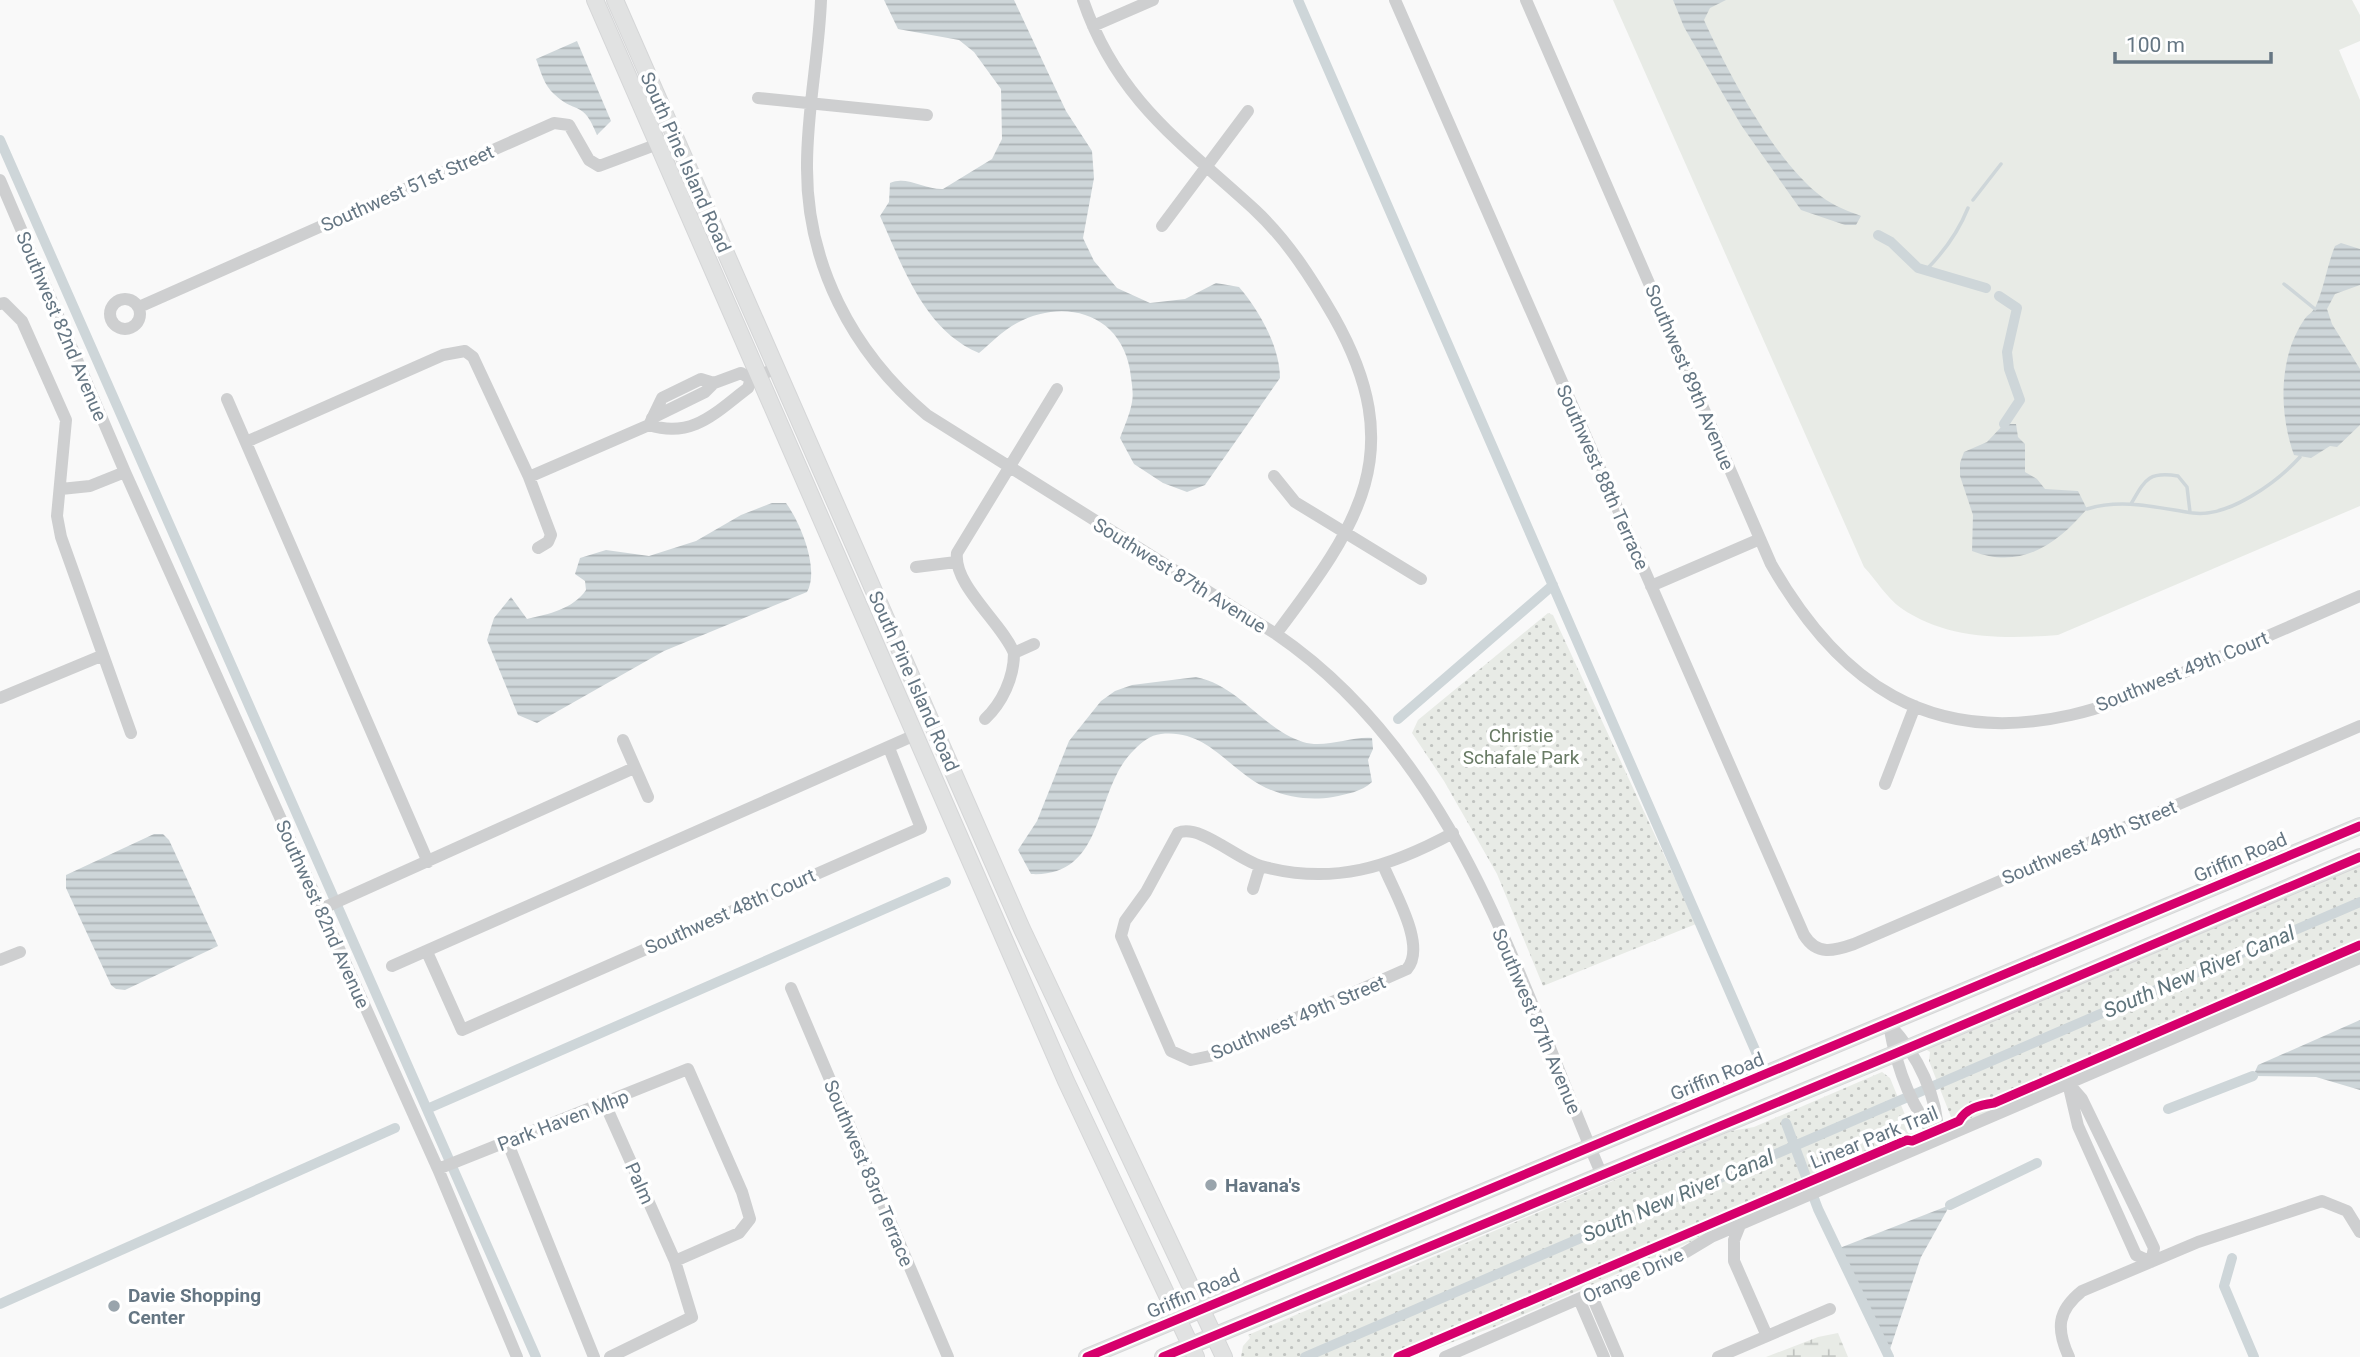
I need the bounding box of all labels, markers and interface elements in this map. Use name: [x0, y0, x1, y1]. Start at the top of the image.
scale bar: [2115, 21, 2271, 65]
text: 100 m: [2126, 33, 2185, 57]
street label: South Pine Island Road: [635, 68, 736, 256]
street label: Southwest 51st Street: [317, 140, 497, 237]
street label: Southwest 82nd Avenue: [11, 228, 112, 424]
street label: Southwest 89th Avenue: [1640, 281, 1739, 473]
street label: Southwest 88th Terrace: [1551, 381, 1654, 573]
street label: Southwest 87th Avenue: [1089, 513, 1270, 638]
street label: South Pine Island Road: [863, 587, 964, 775]
street label: Southwest 49th Court: [2093, 626, 2272, 717]
park label: Christie Schafale Park: [1463, 724, 1580, 769]
street label: Southwest 49th Street: [1999, 795, 2180, 890]
street label: Southwest 82nd Avenue: [271, 816, 374, 1012]
street label: Griffin Road: [2190, 828, 2290, 887]
street label: Southwest 48th Court: [642, 864, 819, 959]
water label: South New River Canal: [2100, 920, 2299, 1023]
street label: Southwest 87th Avenue: [1487, 925, 1586, 1117]
street label: Southwest 49th Street: [1208, 970, 1389, 1065]
street label: Griffin Road: [1667, 1047, 1767, 1106]
street label: Southwest 83rd Terrace: [819, 1076, 918, 1270]
street label: Park Haven Mhp: [494, 1085, 632, 1156]
street label: Linear Park Trail: [1807, 1101, 1941, 1174]
water label: South New River Canal: [1579, 1144, 1778, 1247]
street label: Palm: [620, 1159, 659, 1208]
place label: Havana's: [1225, 1174, 1301, 1197]
marker: Havana's: [1203, 1177, 1219, 1193]
street label: Orange Drive: [1579, 1243, 1687, 1308]
street label: Griffin Road: [1143, 1264, 1243, 1323]
place label: Davie Shopping Center: [128, 1284, 261, 1329]
marker: Davie Shopping Center: [106, 1298, 122, 1314]

